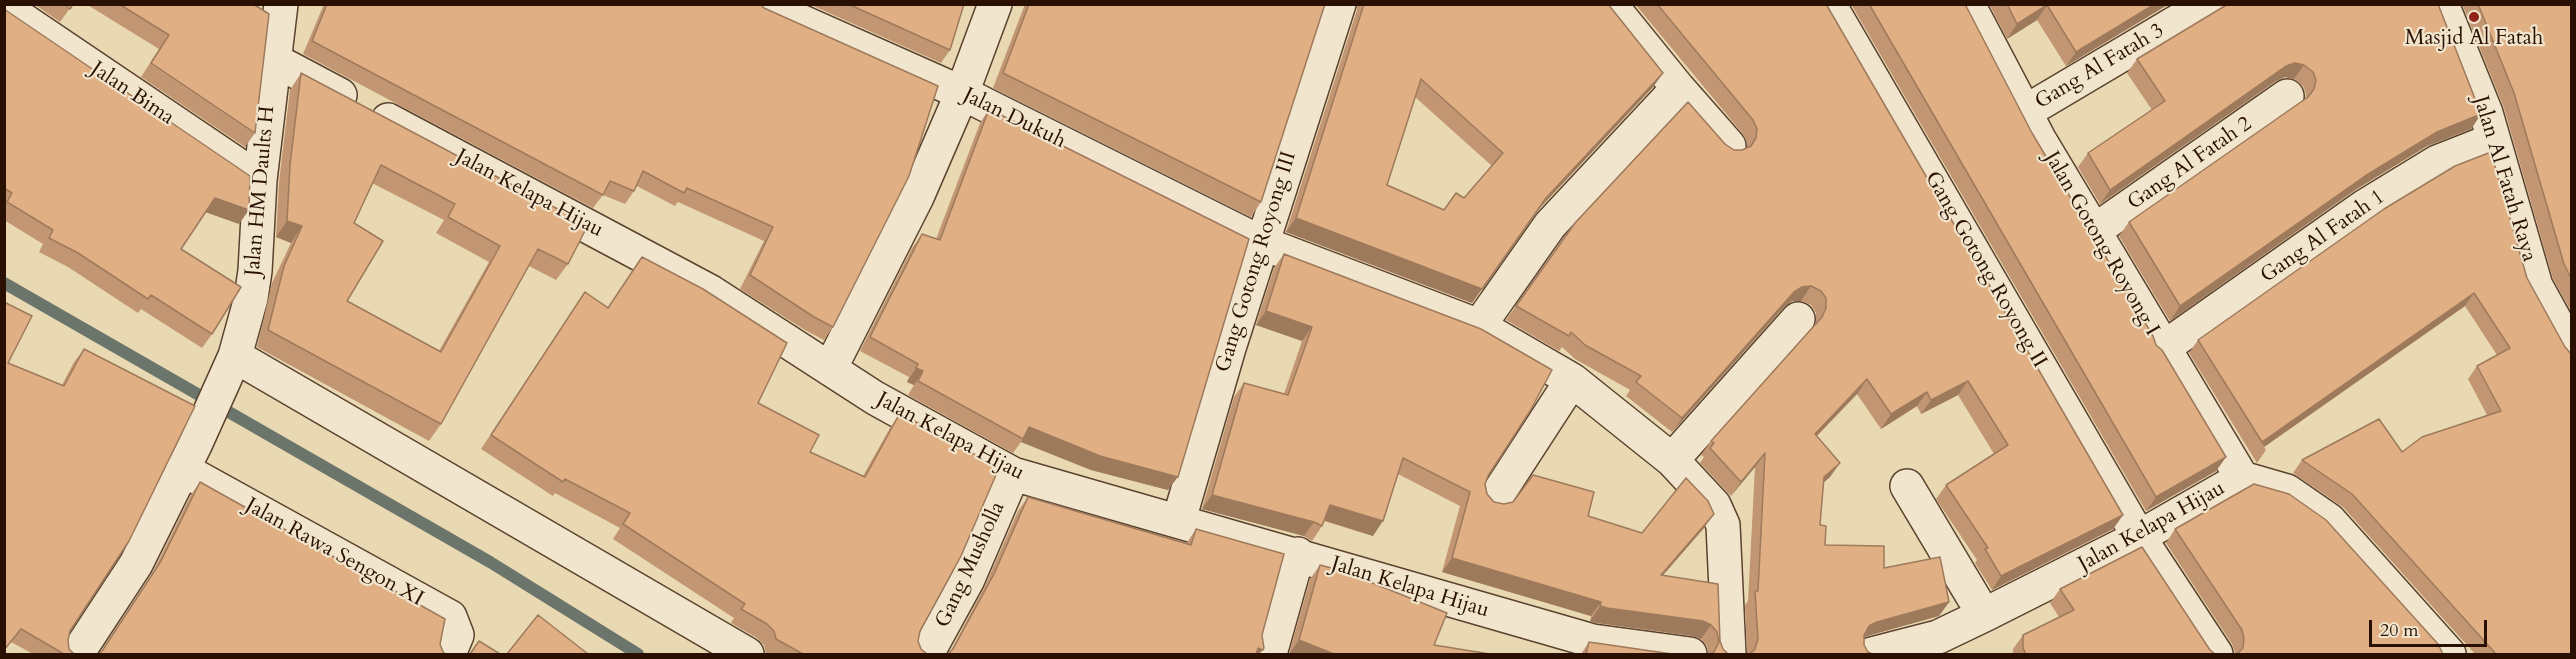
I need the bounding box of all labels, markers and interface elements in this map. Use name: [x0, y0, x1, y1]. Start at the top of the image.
marker: Masjid Al Fatah: [2467, 10, 2481, 24]
street label: Gang Al Fatah 3: [2031, 19, 2169, 115]
place label: Masjid Al Fatah: [2405, 26, 2543, 52]
street label: Jalan Bima: [85, 57, 179, 131]
street label: Jalan Dukuh: [959, 83, 1069, 155]
street label: Jalan Al Fatah Raya: [2467, 93, 2541, 265]
street label: Jalan HM Daults H: [241, 105, 281, 277]
street label: Gang Al Fatah 2: [2123, 112, 2257, 216]
street label: Jalan Kelapa Hijau: [451, 144, 607, 244]
street label: Jalan Gotong Royong I: [2038, 147, 2164, 341]
street label: Gang Gotong Royong III: [1211, 149, 1303, 375]
street label: Gang Gotong Royong II: [1918, 167, 2052, 373]
street label: Gang Al Fatah 1: [2256, 185, 2390, 289]
street label: Jalan Kelapa Hijau: [872, 387, 1028, 487]
street label: Jalan Kelapa Hijau: [2074, 476, 2230, 578]
street label: Jalan Rawa Sengon XI: [241, 494, 427, 612]
street label: Gang Musholla: [931, 498, 1011, 632]
street label: Jalan Kelapa Hijau: [1328, 552, 1492, 624]
scale bar: [2372, 608, 2490, 646]
text: 20 m: [2380, 618, 2419, 643]

